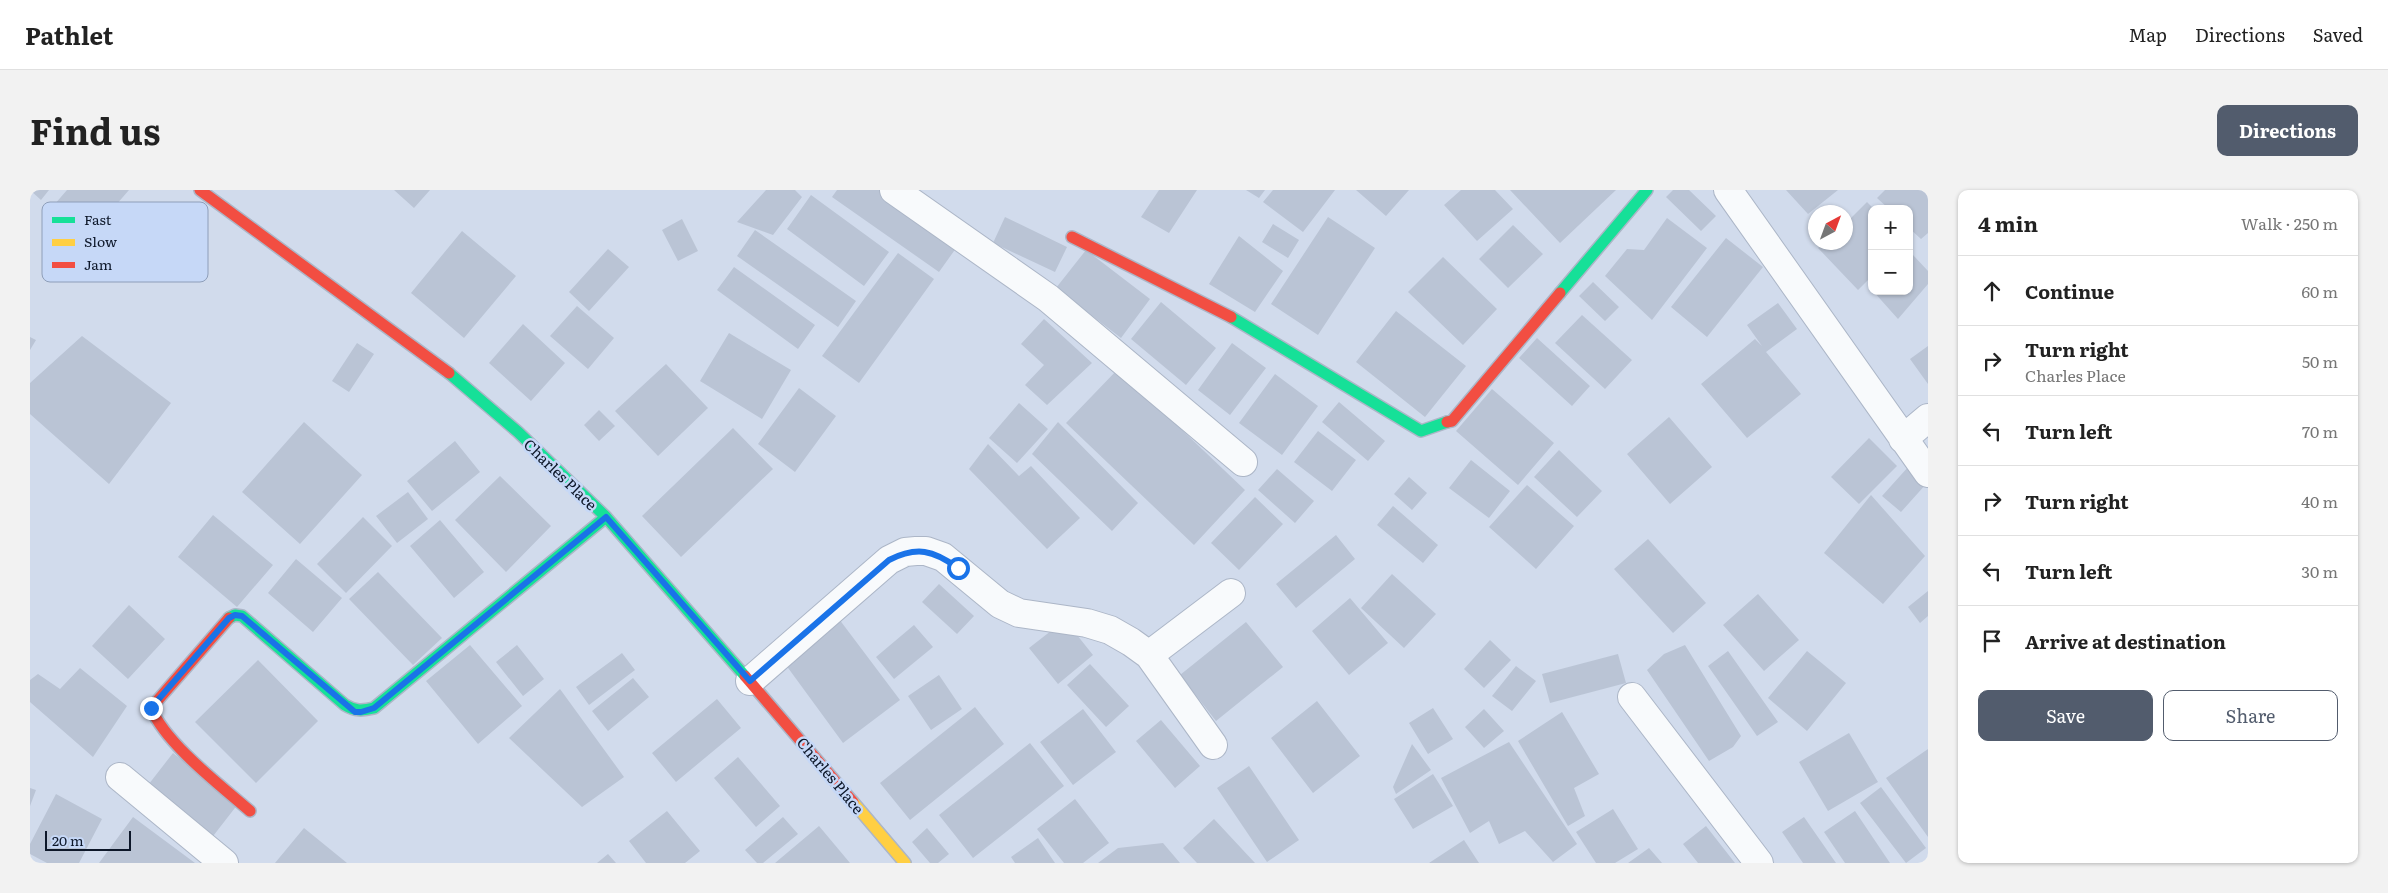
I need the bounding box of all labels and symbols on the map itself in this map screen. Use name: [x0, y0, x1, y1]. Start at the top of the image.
legend: [42, 202, 208, 282]
north arrow: [1808, 205, 1853, 250]
text: Fast: [84, 209, 112, 229]
text: Slow: [84, 231, 117, 251]
text: Jam: [84, 254, 113, 274]
street label: Charles Place: [519, 433, 603, 515]
route start: [947, 557, 970, 580]
route end: [140, 697, 163, 720]
street label: Charles Place: [792, 731, 870, 819]
scale bar: [45, 828, 131, 851]

